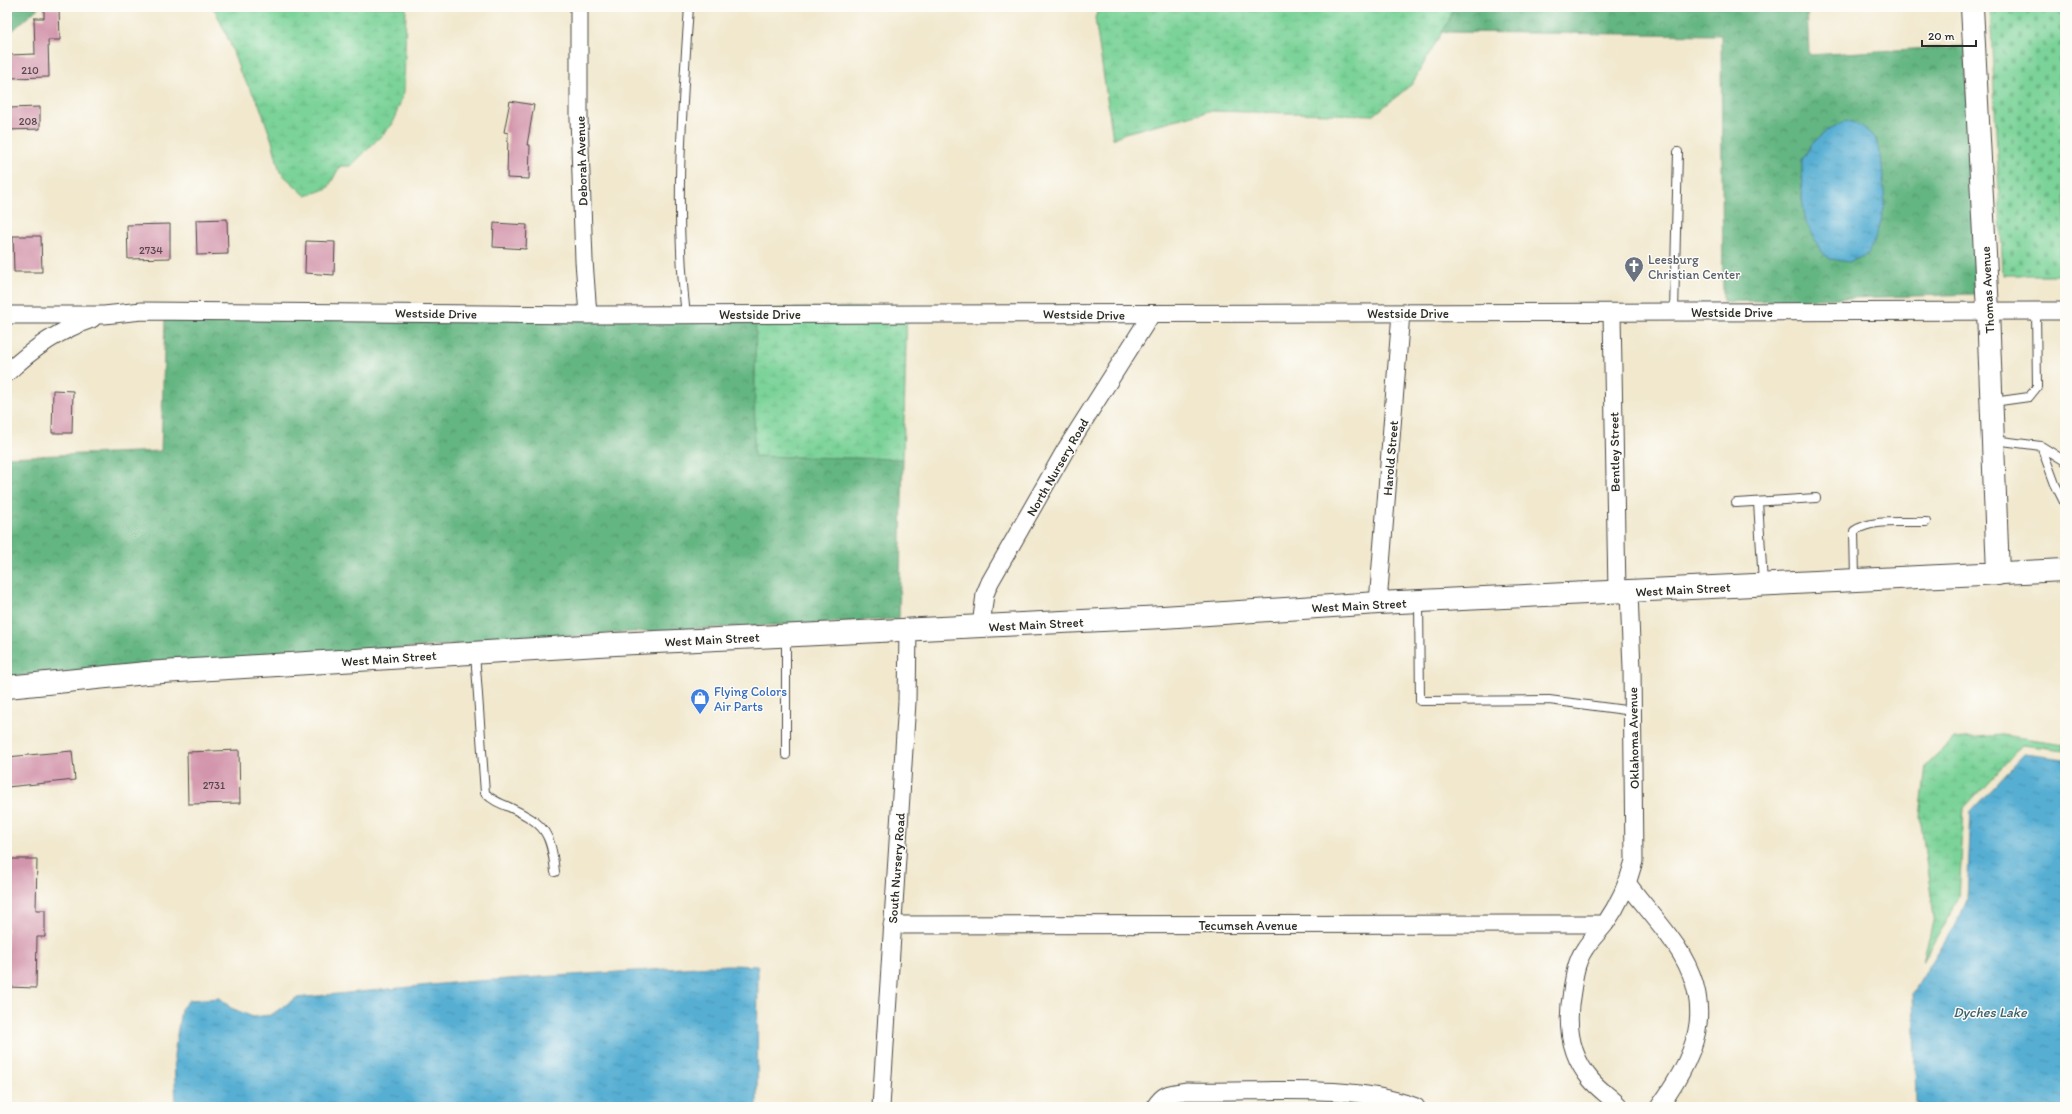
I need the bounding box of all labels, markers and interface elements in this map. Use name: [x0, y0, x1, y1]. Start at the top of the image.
scale bar: [1922, 22, 1976, 48]
text: 20 m: [1928, 29, 1955, 43]
house number: 210: [21, 64, 39, 77]
house number: 208: [19, 115, 37, 128]
street label: Deborah Avenue: [572, 116, 591, 206]
house number: 2734: [139, 244, 163, 257]
street label: Thomas Avenue: [1978, 246, 1997, 334]
place label: Leesburg Christian Center: [1648, 252, 1740, 282]
church icon: Leesburg Christian Center: [1623, 255, 1645, 283]
street label: Westside Drive: [395, 305, 477, 322]
street label: Westside Drive: [1691, 305, 1773, 320]
street label: Westside Drive: [1043, 306, 1125, 323]
street label: Westside Drive: [1367, 306, 1449, 321]
street label: Westside Drive: [719, 307, 801, 322]
street label: Bentley Street: [1606, 412, 1623, 492]
street label: North Nursery Road: [1023, 416, 1092, 519]
street label: Harold Street: [1380, 420, 1401, 496]
street label: West Main Street: [1635, 580, 1731, 599]
street label: West Main Street: [1311, 596, 1407, 615]
street label: West Main Street: [988, 615, 1084, 634]
street label: West Main Street: [664, 630, 760, 649]
street label: West Main Street: [341, 648, 437, 669]
place label: Flying Colors Air Parts: [714, 684, 787, 714]
shop icon: Flying Colors Air Parts: [689, 687, 711, 715]
street label: Oklahoma Avenue: [1625, 687, 1642, 789]
house number: 2731: [203, 779, 225, 792]
street label: South Nursery Road: [885, 812, 908, 924]
street label: Tecumseh Avenue: [1198, 918, 1298, 933]
water label: Dyches Lake: [1953, 1004, 2028, 1021]

